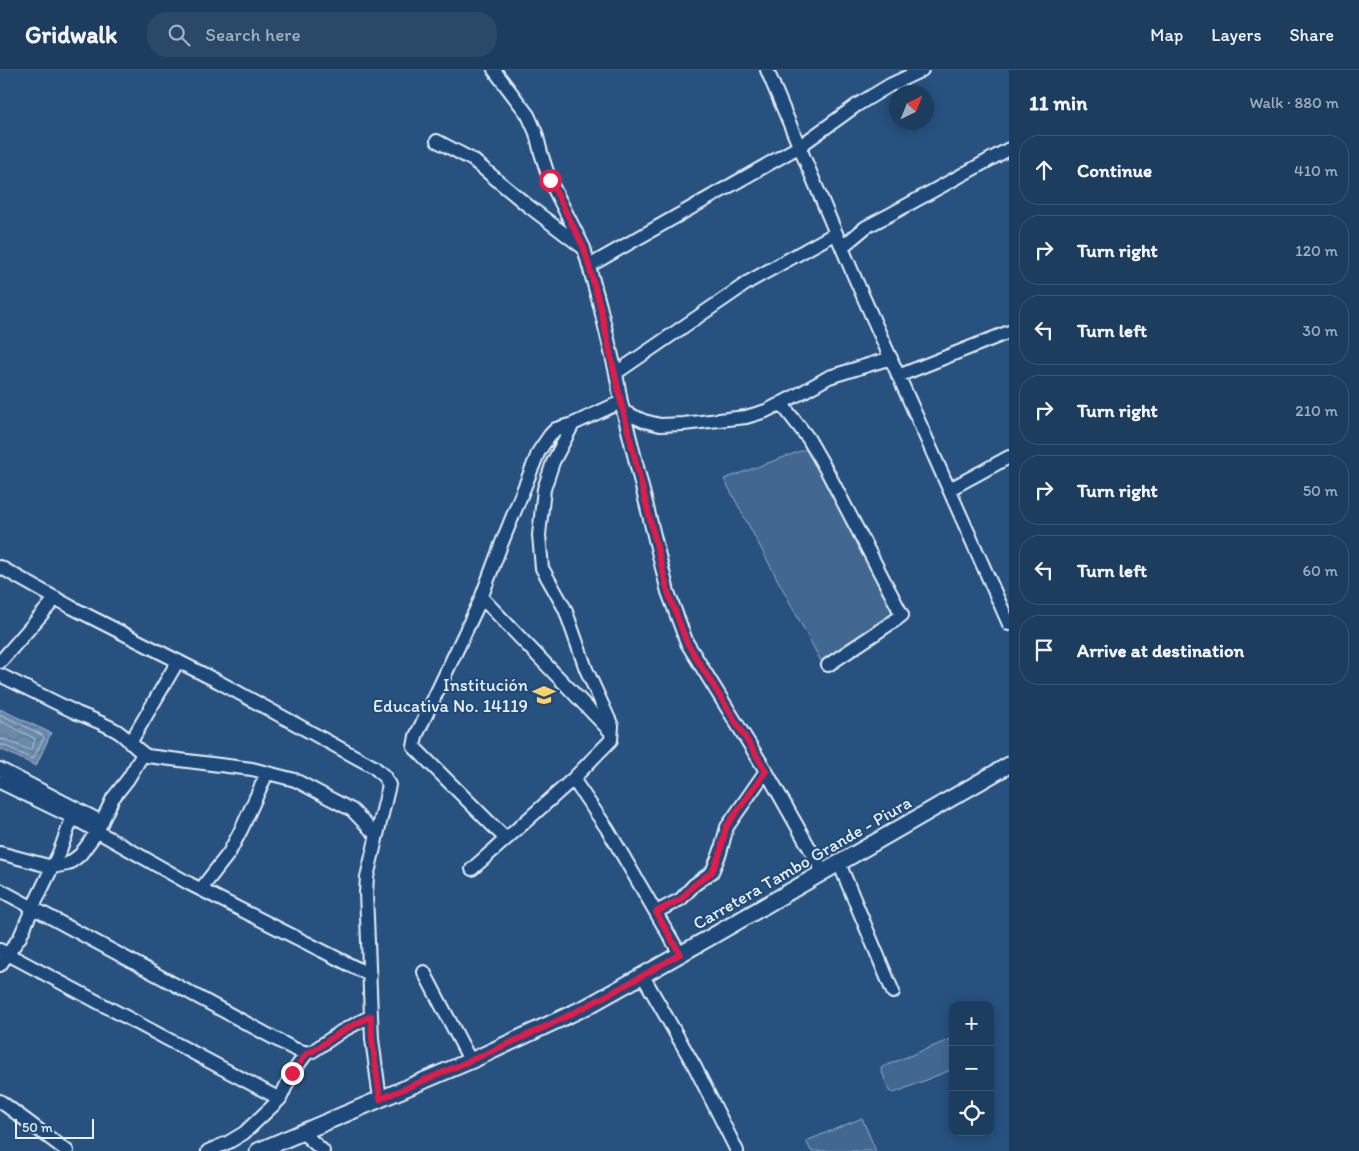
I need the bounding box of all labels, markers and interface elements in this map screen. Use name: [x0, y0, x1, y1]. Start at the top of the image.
search box: [147, 12, 497, 57]
text: Gridwalk: [25, 20, 117, 49]
icon: search: [165, 21, 193, 49]
text: Search here: [205, 23, 301, 46]
text: Map: [1150, 24, 1183, 46]
text: Layers: [1211, 24, 1261, 46]
text: Share: [1289, 24, 1334, 46]
north arrow: [889, 85, 934, 130]
text: 11 min: [1029, 90, 1087, 115]
text: Walk · 880 m: [1249, 93, 1339, 112]
icon: ahead: [1030, 156, 1058, 184]
text: Continue: [1077, 159, 1152, 182]
text: 410 m: [1294, 161, 1338, 180]
route start: [539, 169, 562, 192]
icon: right: [1030, 236, 1058, 264]
text: Turn right: [1077, 239, 1158, 262]
text: 120 m: [1295, 241, 1338, 260]
icon: left: [1030, 316, 1058, 344]
text: Turn left: [1077, 319, 1147, 342]
text: 30 m: [1302, 321, 1338, 340]
icon: right: [1030, 396, 1058, 424]
text: Turn right: [1077, 399, 1158, 422]
text: 210 m: [1295, 401, 1338, 420]
icon: right: [1030, 476, 1058, 504]
text: Turn right: [1077, 479, 1158, 502]
text: 50 m: [1303, 481, 1338, 500]
icon: left: [1030, 556, 1058, 584]
text: Turn left: [1077, 559, 1147, 582]
text: 60 m: [1303, 561, 1338, 580]
icon: arrive: [1030, 636, 1058, 664]
text: Arrive at destination: [1077, 639, 1244, 662]
place label: Institución Educativa No. 14119: [373, 674, 528, 717]
school or university icon: Institución Educativa No. 14119: [531, 682, 557, 708]
street label: Carretera Tambo Grande - Piura: [689, 791, 915, 935]
map controls: [949, 1001, 994, 1136]
button: +: [949, 1001, 994, 1046]
button: −: [949, 1046, 994, 1091]
route end: [281, 1062, 304, 1085]
button: locate: [949, 1091, 994, 1136]
scale bar: [15, 1116, 94, 1139]
text: 50 m: [22, 1119, 53, 1136]

